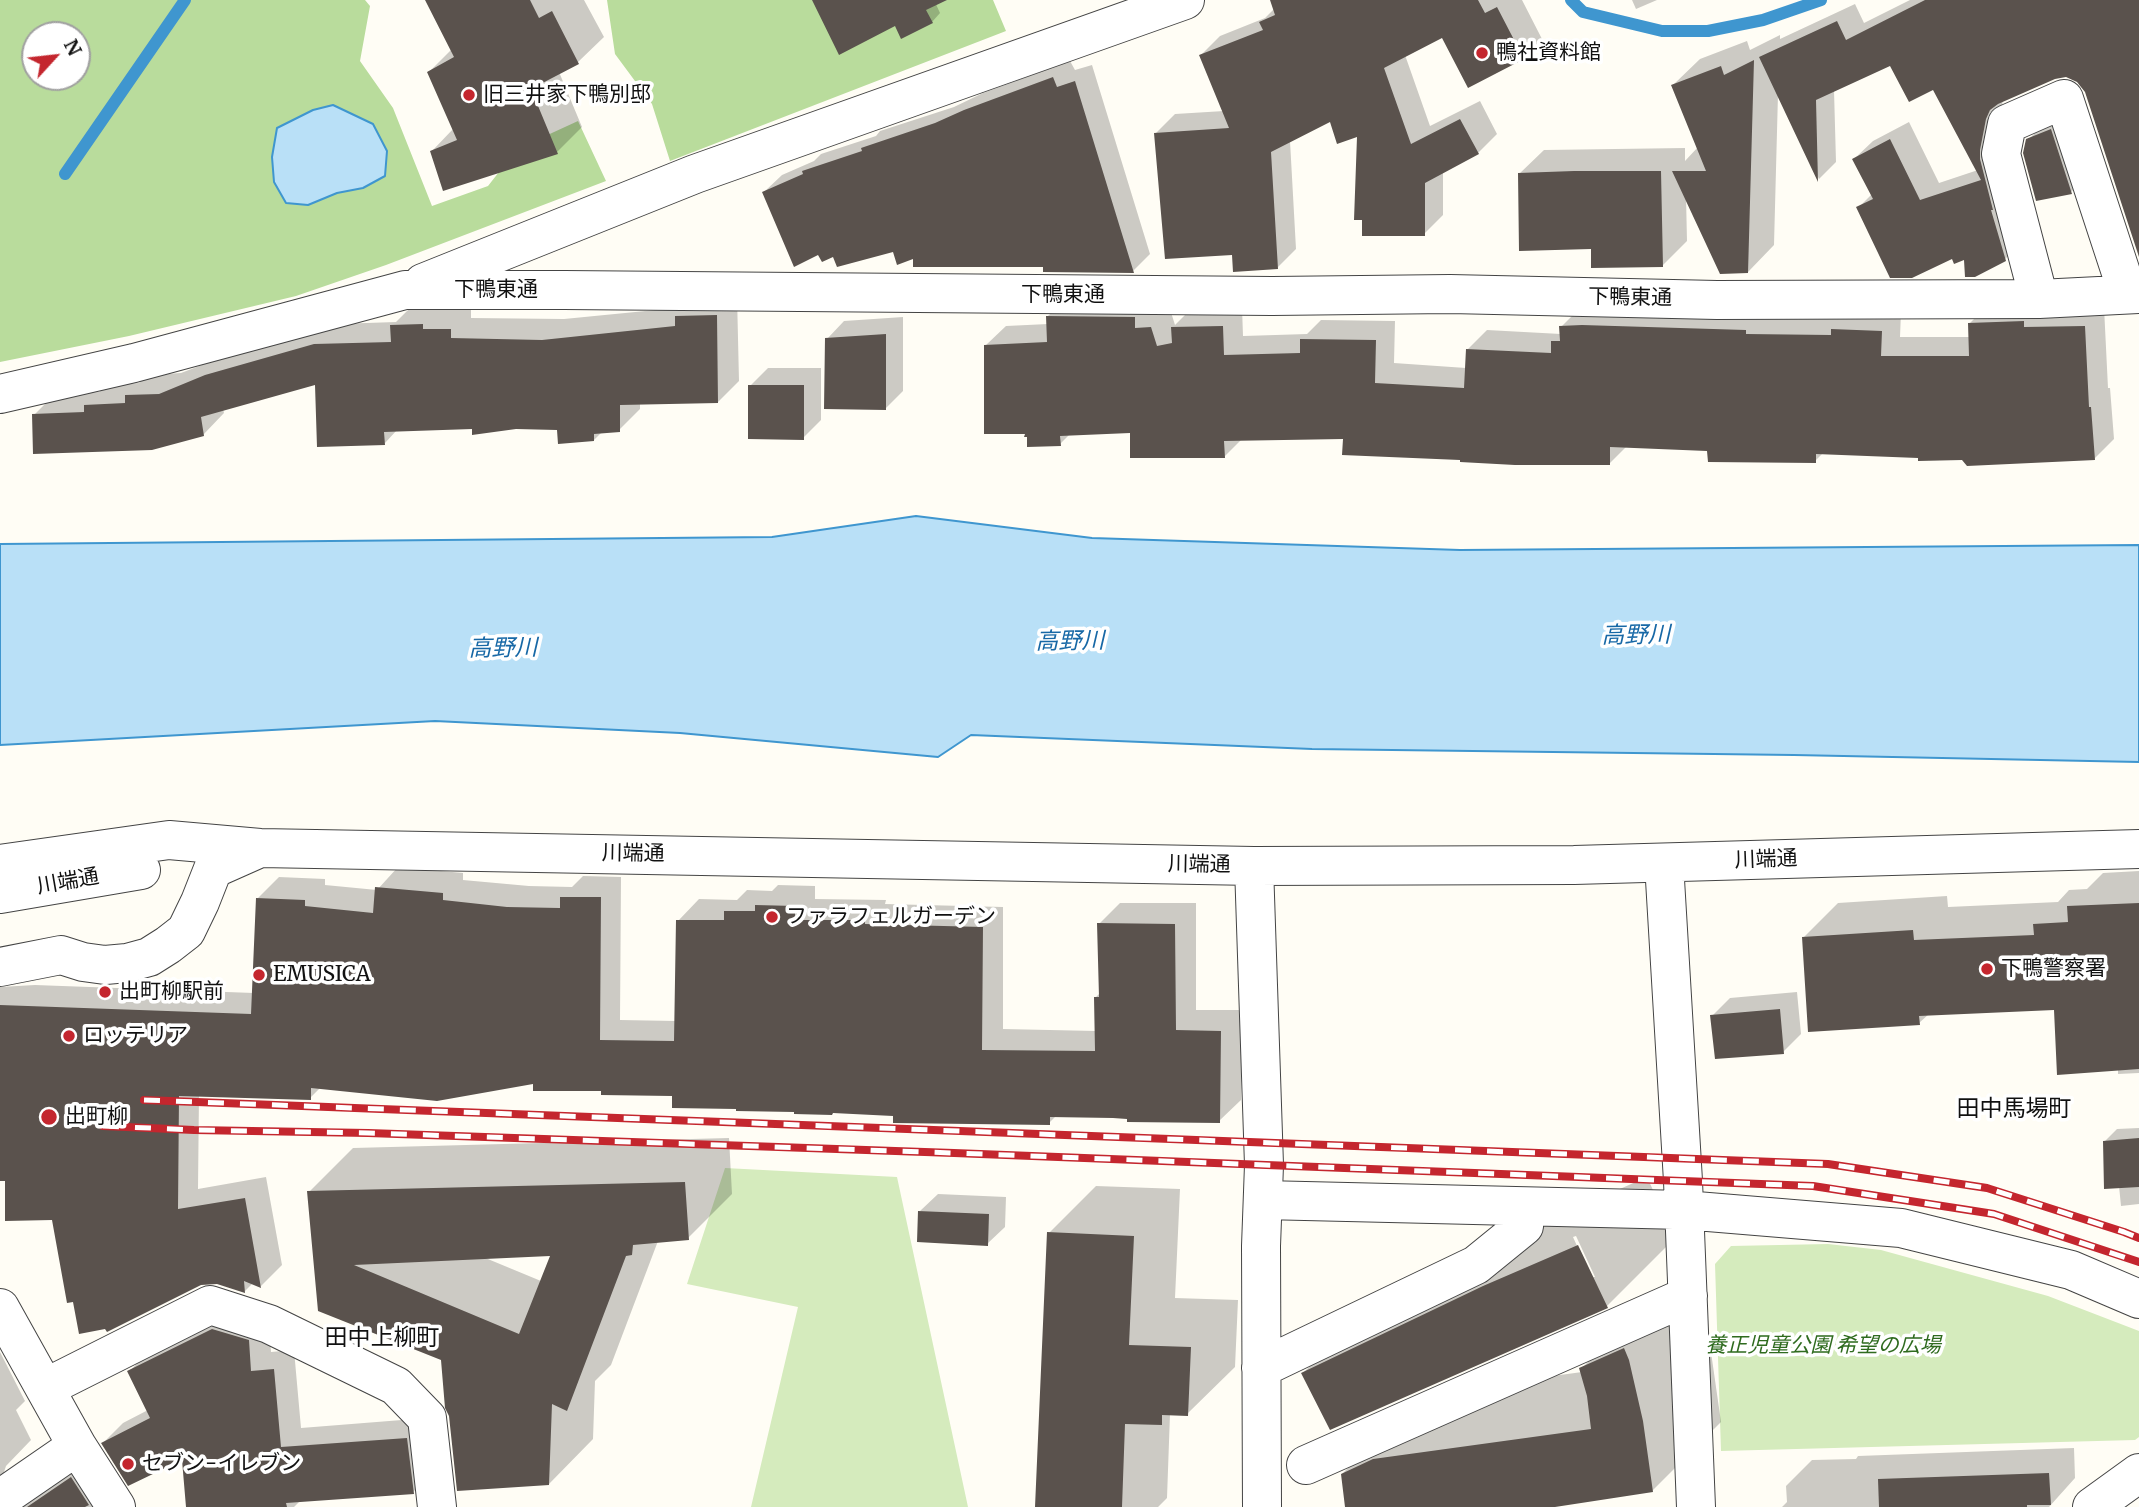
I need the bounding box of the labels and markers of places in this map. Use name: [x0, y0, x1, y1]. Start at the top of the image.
place label: 鴨社資料館: [1496, 40, 1601, 66]
marker: 鴨社資料館: [1474, 45, 1490, 61]
place label: 旧三井家下鴨別邸: [483, 82, 651, 108]
marker: 旧三井家下鴨別邸: [461, 87, 477, 103]
place label: ファラフェルガーデン: [786, 904, 996, 930]
marker: ファラフェルガーデン: [764, 909, 780, 925]
place label: 下鴨警察署: [2001, 956, 2106, 982]
marker: 下鴨警察署: [1979, 961, 1995, 977]
place label: EMUSICA: [273, 962, 371, 988]
marker: EMUSICA: [251, 967, 267, 983]
place label: 出町柳駅前: [119, 979, 224, 1005]
marker: 出町柳駅前: [97, 984, 113, 1000]
place label: ロッテリア: [83, 1023, 188, 1049]
marker: ロッテリア: [61, 1028, 77, 1044]
place label: 出町柳: [65, 1104, 128, 1130]
marker: 出町柳: [39, 1107, 59, 1127]
place label: セブン-イレブン: [142, 1451, 301, 1477]
marker: セブン-イレブン: [120, 1456, 136, 1472]

